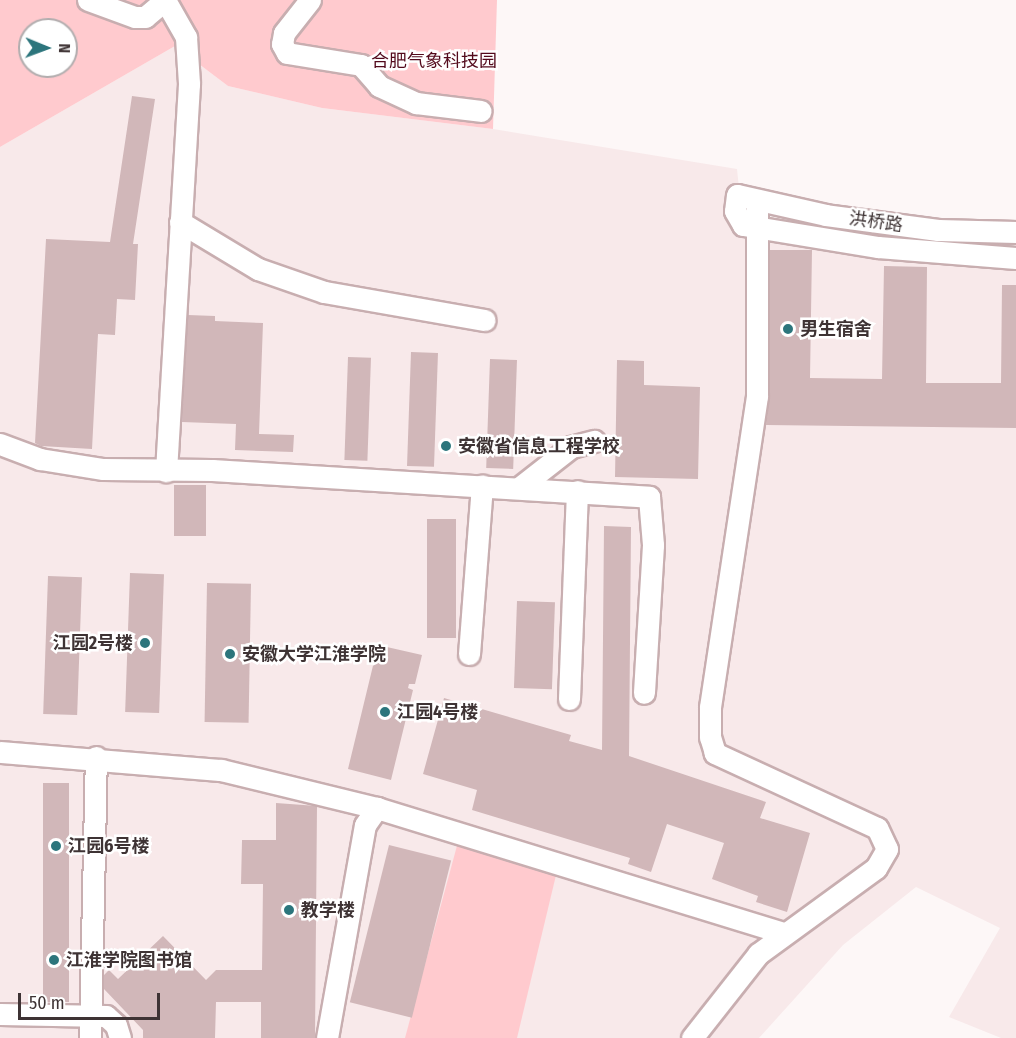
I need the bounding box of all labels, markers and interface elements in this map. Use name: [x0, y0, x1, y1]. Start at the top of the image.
north arrow: [18, 18, 78, 78]
text: N: [55, 43, 74, 53]
park label: 合肥气象科技园: [371, 50, 497, 72]
street label: 洪桥路: [848, 208, 904, 236]
place label: 男生宿舍: [800, 318, 872, 340]
marker: 男生宿舍: [781, 322, 795, 336]
place label: 安徽省信息工程学校: [458, 435, 620, 457]
marker: 安徽省信息工程学校: [439, 439, 453, 453]
place label: 江园2号楼: [53, 632, 133, 654]
marker: 江园2号楼: [138, 636, 152, 650]
place label: 安徽大学江淮学院: [242, 643, 386, 665]
marker: 安徽大学江淮学院: [223, 647, 237, 661]
place label: 江园4号楼: [397, 701, 478, 723]
marker: 江园4号楼: [378, 705, 392, 719]
place label: 江园6号楼: [68, 835, 149, 857]
marker: 江园6号楼: [49, 839, 63, 853]
place label: 教学楼: [301, 899, 355, 921]
marker: 教学楼: [282, 903, 296, 917]
place label: 江淮学院图书馆: [66, 949, 192, 971]
marker: 江淮学院图书馆: [47, 953, 61, 967]
scale bar: [21, 981, 164, 1019]
text: 50 m: [29, 992, 65, 1014]

